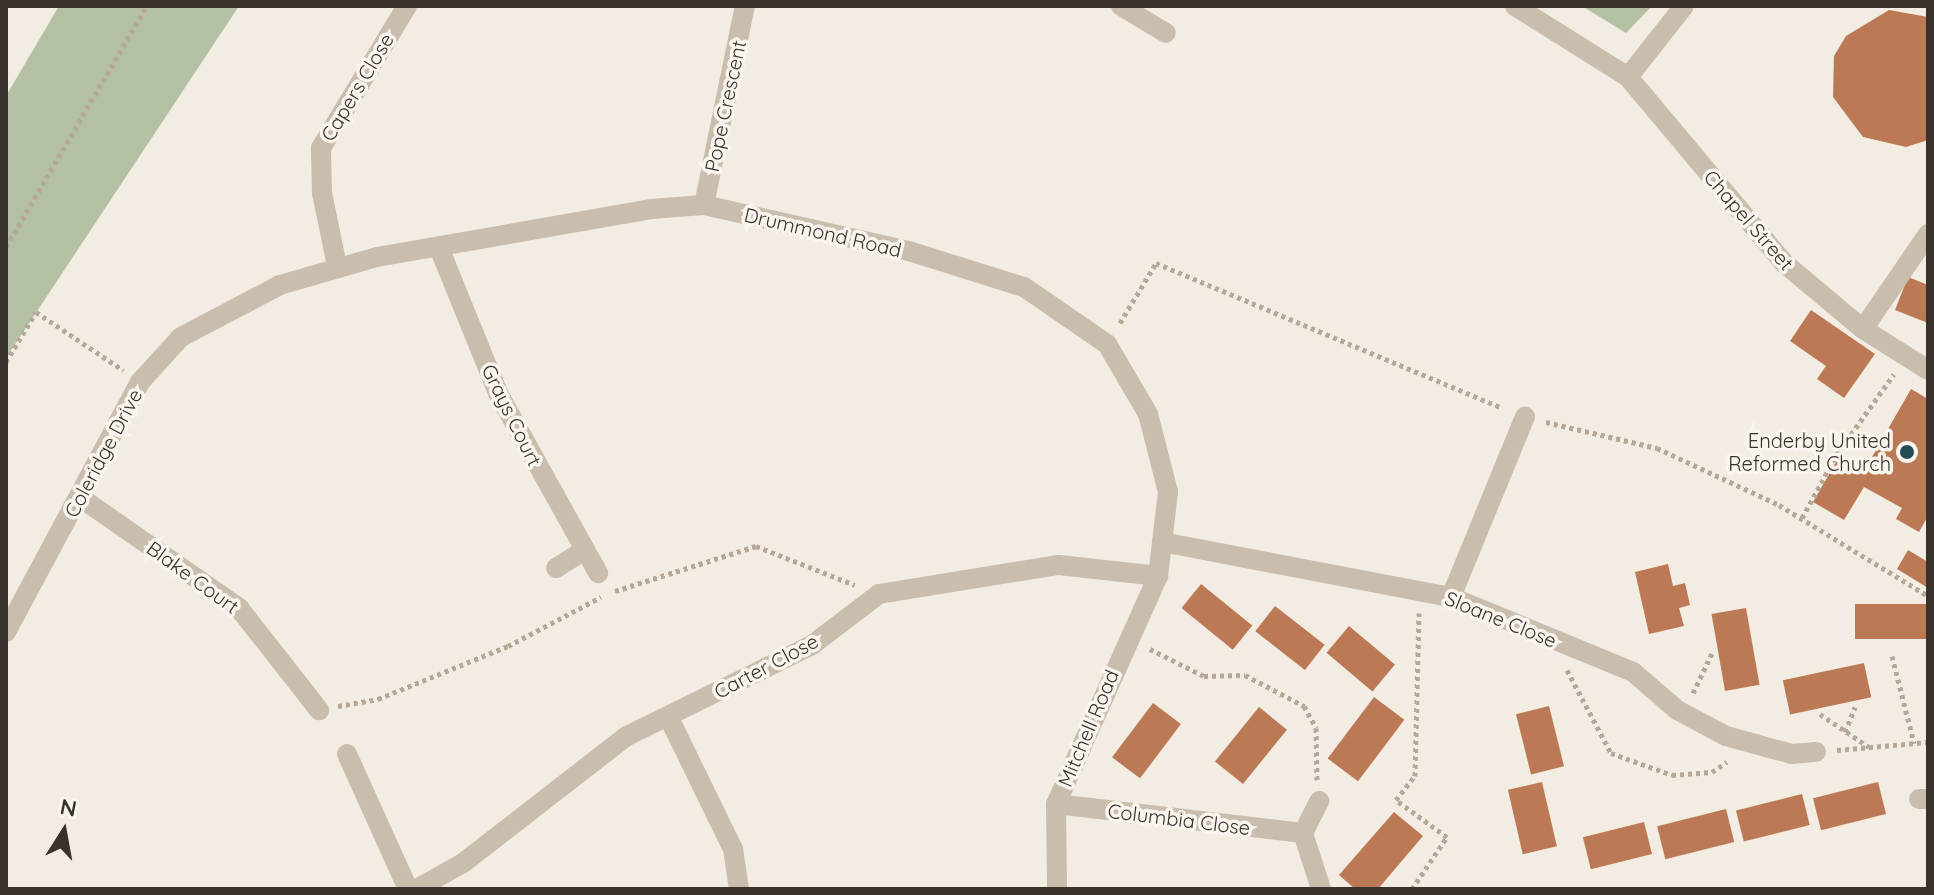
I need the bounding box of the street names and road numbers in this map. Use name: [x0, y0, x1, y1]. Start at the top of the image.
street label: Capers Close: [315, 29, 399, 145]
street label: Pope Crescent: [699, 38, 751, 174]
street label: Chapel Street: [1699, 165, 1799, 275]
street label: Drummond Road: [742, 202, 904, 262]
street label: Grays Court: [477, 360, 547, 470]
street label: Coleridge Drive: [59, 385, 147, 521]
street label: Blake Court: [142, 536, 244, 618]
street label: Sloane Close: [1442, 586, 1560, 652]
street label: Carter Close: [710, 629, 822, 703]
street label: Mitchell Road: [1053, 666, 1123, 790]
street label: Columbia Close: [1106, 798, 1252, 840]

